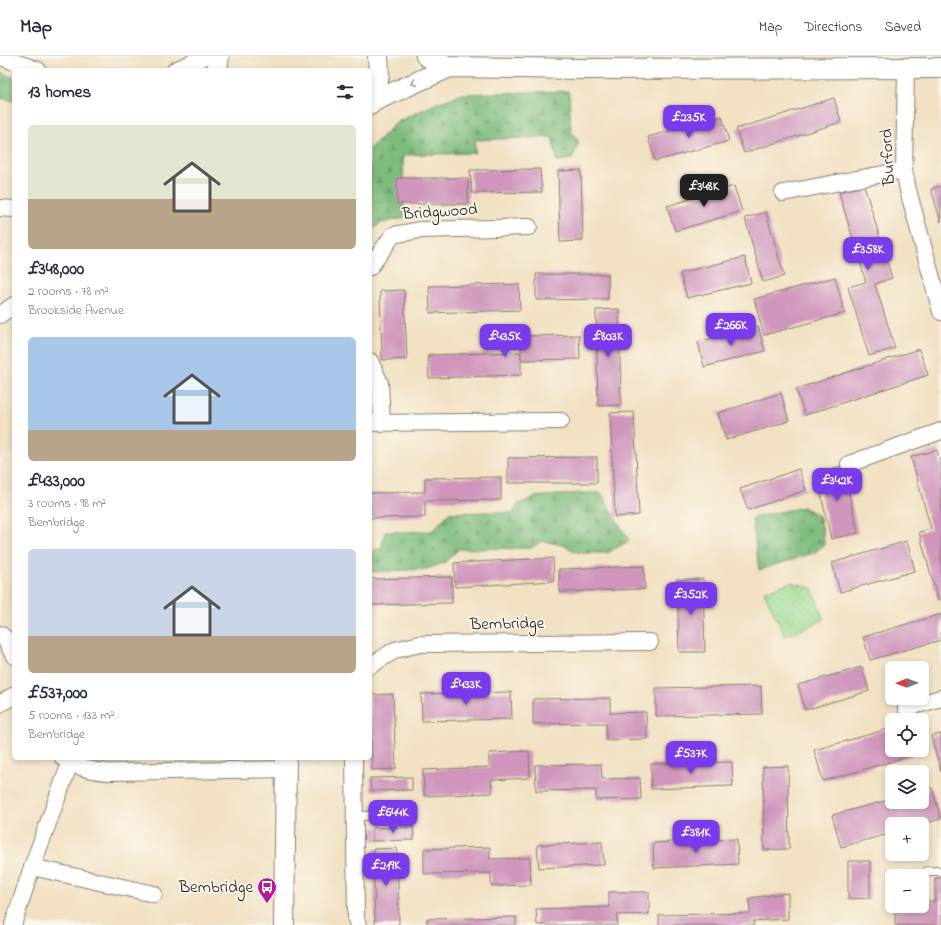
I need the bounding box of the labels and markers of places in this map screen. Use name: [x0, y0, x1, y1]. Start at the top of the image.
pin: £235K: [661, 105, 717, 139]
pin: £348K: [676, 174, 732, 208]
pin: £358K: [840, 237, 896, 271]
pin: £266K: [703, 313, 759, 347]
pin: £435K: [477, 324, 533, 358]
pin: £803K: [580, 324, 636, 358]
pin: £342K: [809, 468, 865, 502]
pin: £352K: [663, 582, 719, 616]
pin: £433K: [438, 672, 494, 706]
pin: £537K: [663, 741, 719, 775]
pin: £644K: [365, 800, 421, 834]
pin: £381K: [668, 820, 724, 854]
pin: £219K: [358, 853, 414, 887]
place label: Bembridge: [178, 875, 253, 902]
bus stop icon: Bembridge: [256, 876, 278, 904]

